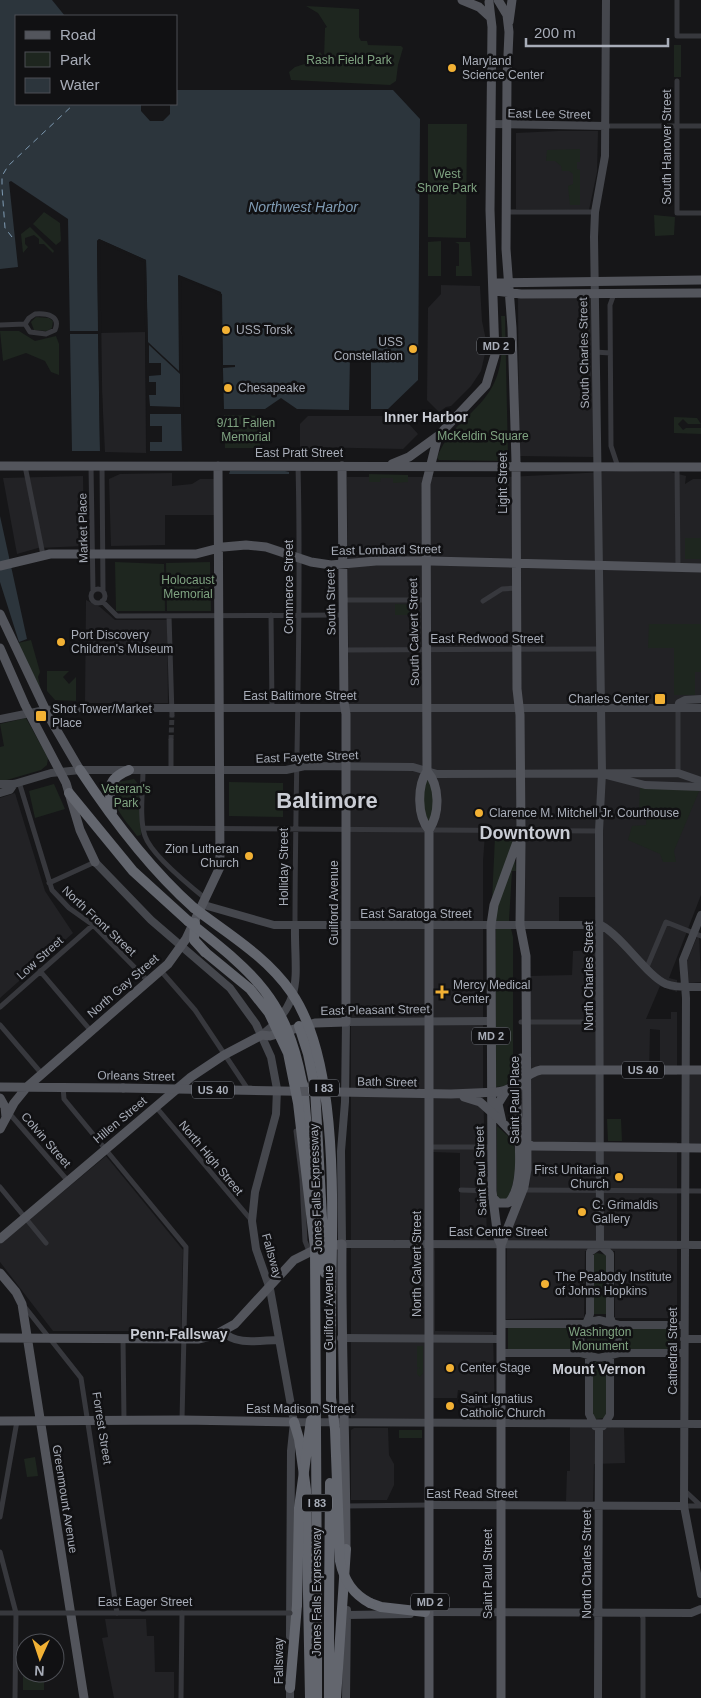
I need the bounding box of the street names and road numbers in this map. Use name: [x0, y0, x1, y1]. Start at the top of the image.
street label: South Hanover Street: [660, 89, 674, 205]
street label: East Lee Street: [508, 106, 591, 122]
street label: South Charles Street: [576, 297, 592, 409]
road number: MD 2: [477, 338, 515, 354]
street label: East Pratt Street: [255, 446, 344, 460]
street label: Light Street: [496, 452, 510, 514]
street label: Market Place: [75, 493, 91, 563]
street label: Commerce Street: [282, 539, 296, 634]
street label: East Lombard Street: [331, 542, 442, 558]
street label: South Street: [323, 568, 339, 635]
street label: South Calvert Street: [406, 577, 422, 686]
street label: East Redwood Street: [430, 632, 544, 646]
street label: East Baltimore Street: [243, 689, 357, 703]
street label: East Fayette Street: [255, 748, 359, 766]
street label: Holliday Street: [277, 827, 291, 906]
street label: Guilford Avenue: [327, 860, 341, 946]
street label: North Front Street: [59, 883, 139, 959]
street label: East Saratoga Street: [360, 907, 472, 921]
street label: North Charles Street: [582, 921, 596, 1031]
street label: Low Street: [14, 933, 66, 982]
street label: North Gay Street: [84, 951, 162, 1021]
street label: East Pleasant Street: [320, 1002, 430, 1018]
road number: MD 2: [472, 1028, 510, 1044]
street label: Saint Paul Place: [508, 1056, 522, 1144]
road number: US 40: [622, 1062, 664, 1078]
street label: Orleans Street: [97, 1068, 175, 1084]
street label: Bath Street: [357, 1074, 418, 1090]
road number: I 83: [309, 1080, 339, 1096]
road number: US 40: [192, 1082, 234, 1098]
street label: Hillen Street: [90, 1093, 150, 1146]
street label: Colvin Street: [18, 1109, 74, 1171]
street label: North High Street: [176, 1118, 247, 1199]
street label: Jones Falls Expressway: [307, 1123, 325, 1253]
street label: Saint Paul Street: [472, 1125, 490, 1216]
street label: North Calvert Street: [410, 1210, 424, 1317]
street label: East Centre Street: [449, 1225, 548, 1239]
street label: Fallsway: [259, 1232, 285, 1280]
street label: Guilford Avenue: [322, 1265, 336, 1351]
street label: Cathedral Street: [666, 1307, 680, 1395]
street label: Forrest Street: [89, 1391, 115, 1466]
street label: East Madison Street: [246, 1402, 355, 1416]
street label: Greenmount Avenue: [49, 1444, 81, 1555]
street label: East Read Street: [426, 1487, 518, 1501]
road number: I 83: [302, 1495, 332, 1512]
street label: North Charles Street: [580, 1509, 594, 1619]
street label: Jones Falls Expressway: [310, 1528, 324, 1656]
street label: Saint Paul Street: [481, 1528, 495, 1619]
road number: MD 2: [411, 1594, 449, 1610]
street label: East Eager Street: [98, 1595, 193, 1609]
street label: Fallsway: [272, 1638, 286, 1684]

